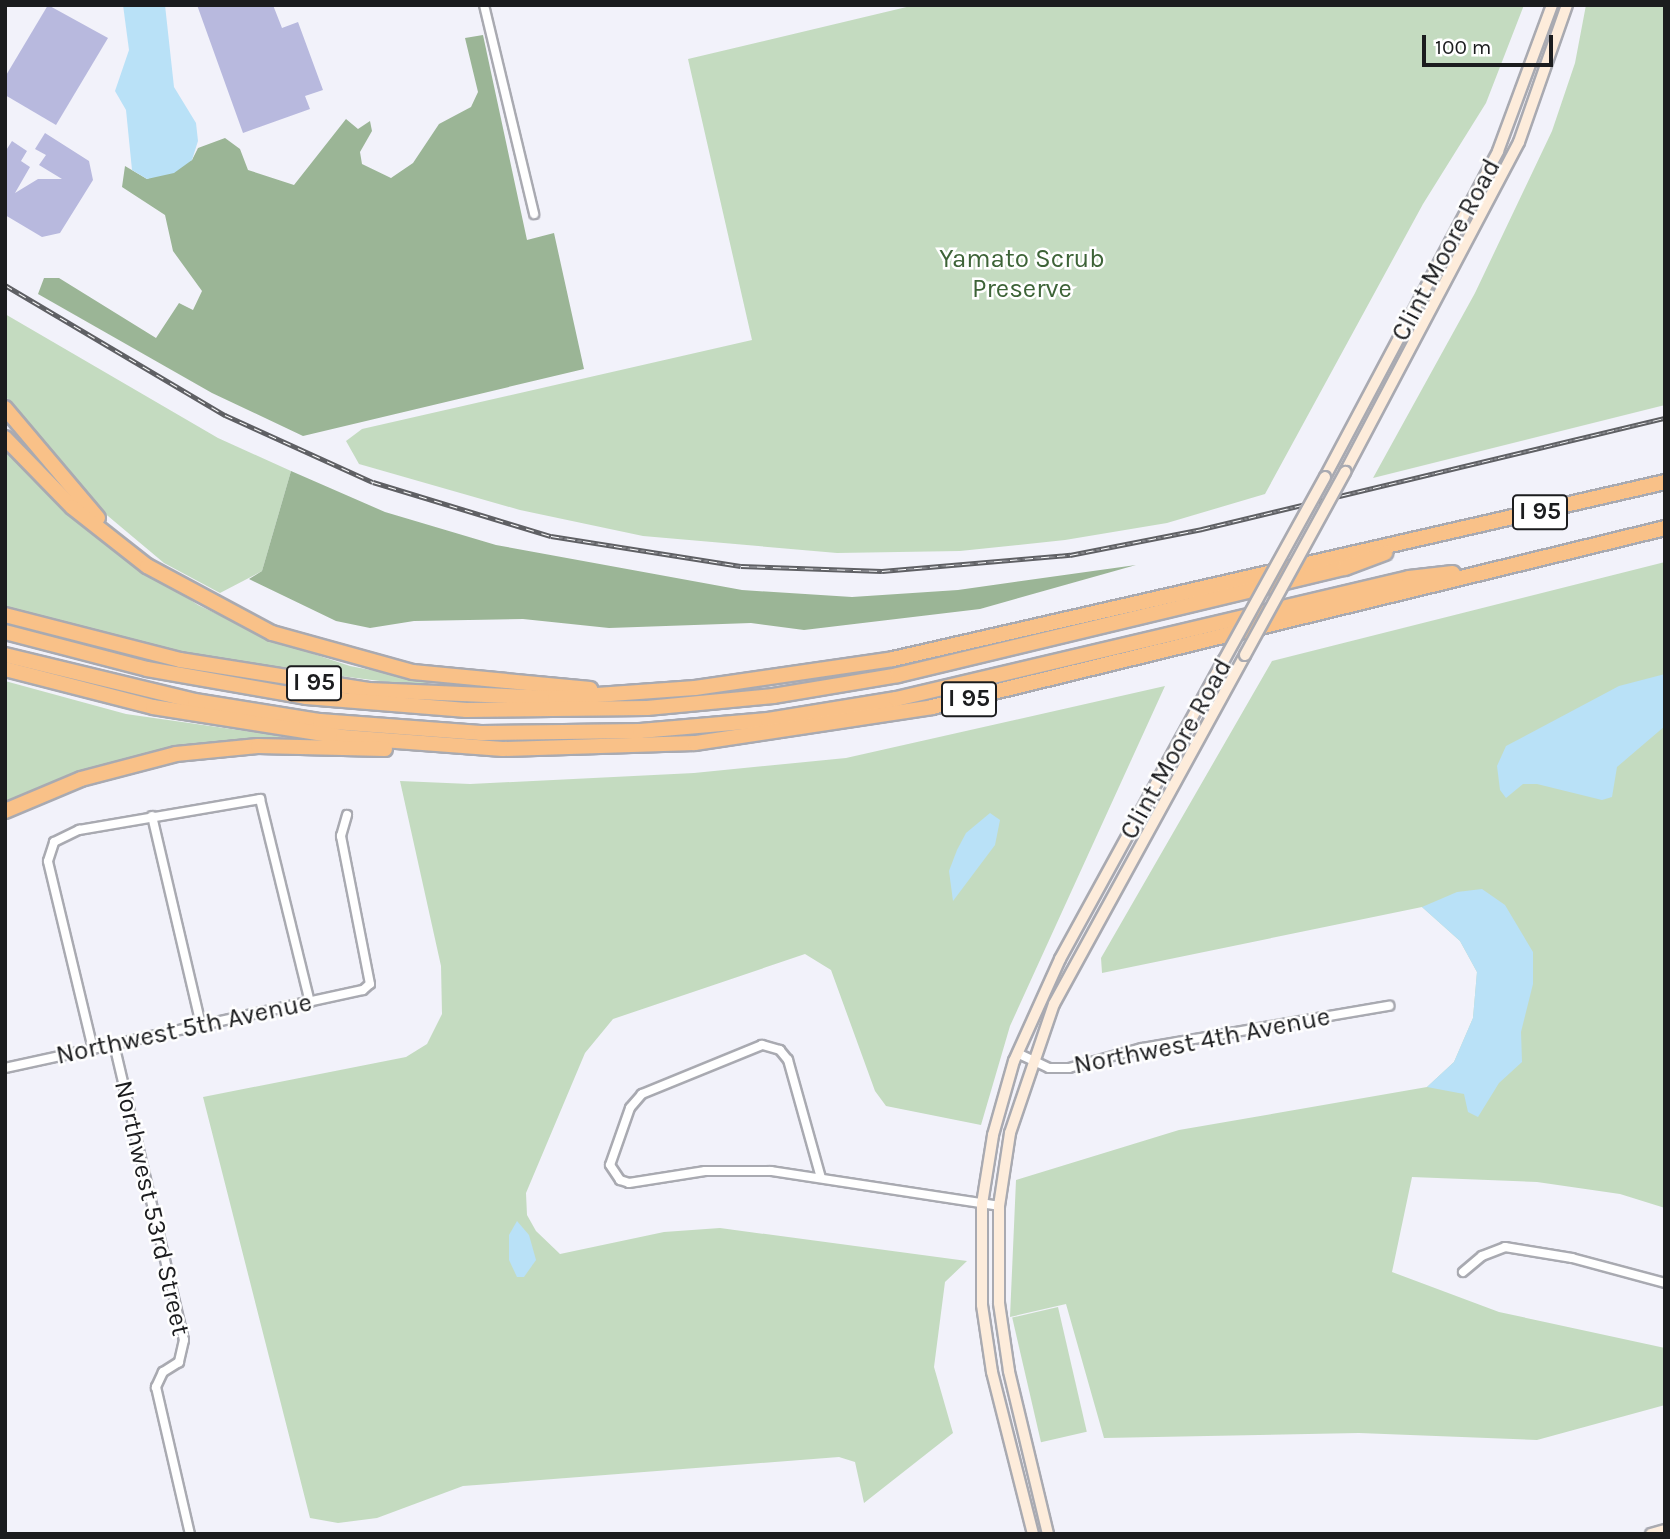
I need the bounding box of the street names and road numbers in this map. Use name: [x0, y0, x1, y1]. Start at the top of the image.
street label: Clint Moore Road: [1385, 154, 1507, 346]
road number: I 95: [1512, 491, 1568, 532]
street label: Clint Moore Road: [1113, 653, 1239, 845]
road number: I 95: [286, 662, 342, 704]
road number: I 95: [941, 678, 997, 720]
street label: Northwest 5th Avenue: [53, 987, 315, 1071]
street label: Northwest 4th Avenue: [1071, 1001, 1333, 1081]
street label: Northwest 53rd Street: [107, 1077, 197, 1339]

